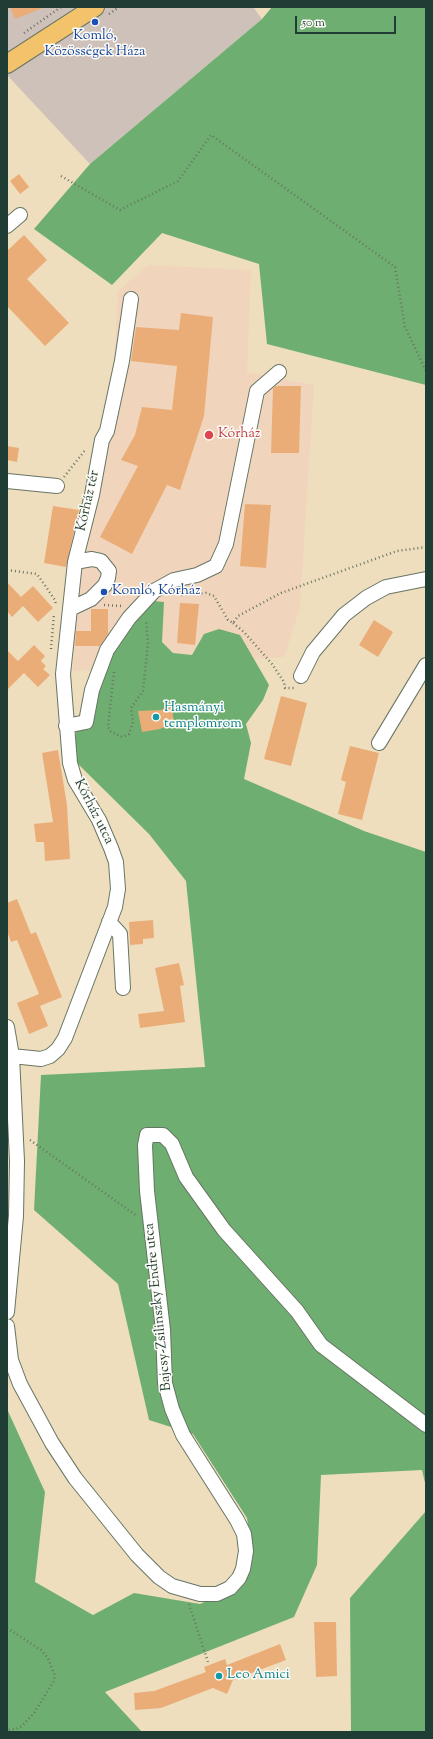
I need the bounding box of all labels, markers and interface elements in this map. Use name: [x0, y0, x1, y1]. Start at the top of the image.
scale bar: [297, 8, 398, 34]
text: 50 m: [302, 14, 325, 32]
marker: Komló, Közösségek Háza: [90, 17, 100, 27]
place label: Komló, Közösségek Háza: [45, 29, 145, 62]
place label: Kórház: [218, 427, 260, 443]
marker: Kórház: [203, 429, 215, 441]
street label: Kórház tér: [74, 469, 104, 533]
place label: Komló, Kórház: [112, 584, 201, 600]
marker: Komló, Kórház: [99, 587, 109, 597]
place label: Hasmányi templomrom: [164, 701, 242, 734]
marker: Hasmányi templomrom: [151, 712, 161, 722]
street label: Kórház utca: [69, 777, 117, 847]
street label: Bajcsy-Zsilinszky Endre utca: [142, 1222, 176, 1392]
place label: Leo Amici: [227, 1668, 290, 1684]
marker: Leo Amici: [214, 1671, 224, 1681]

